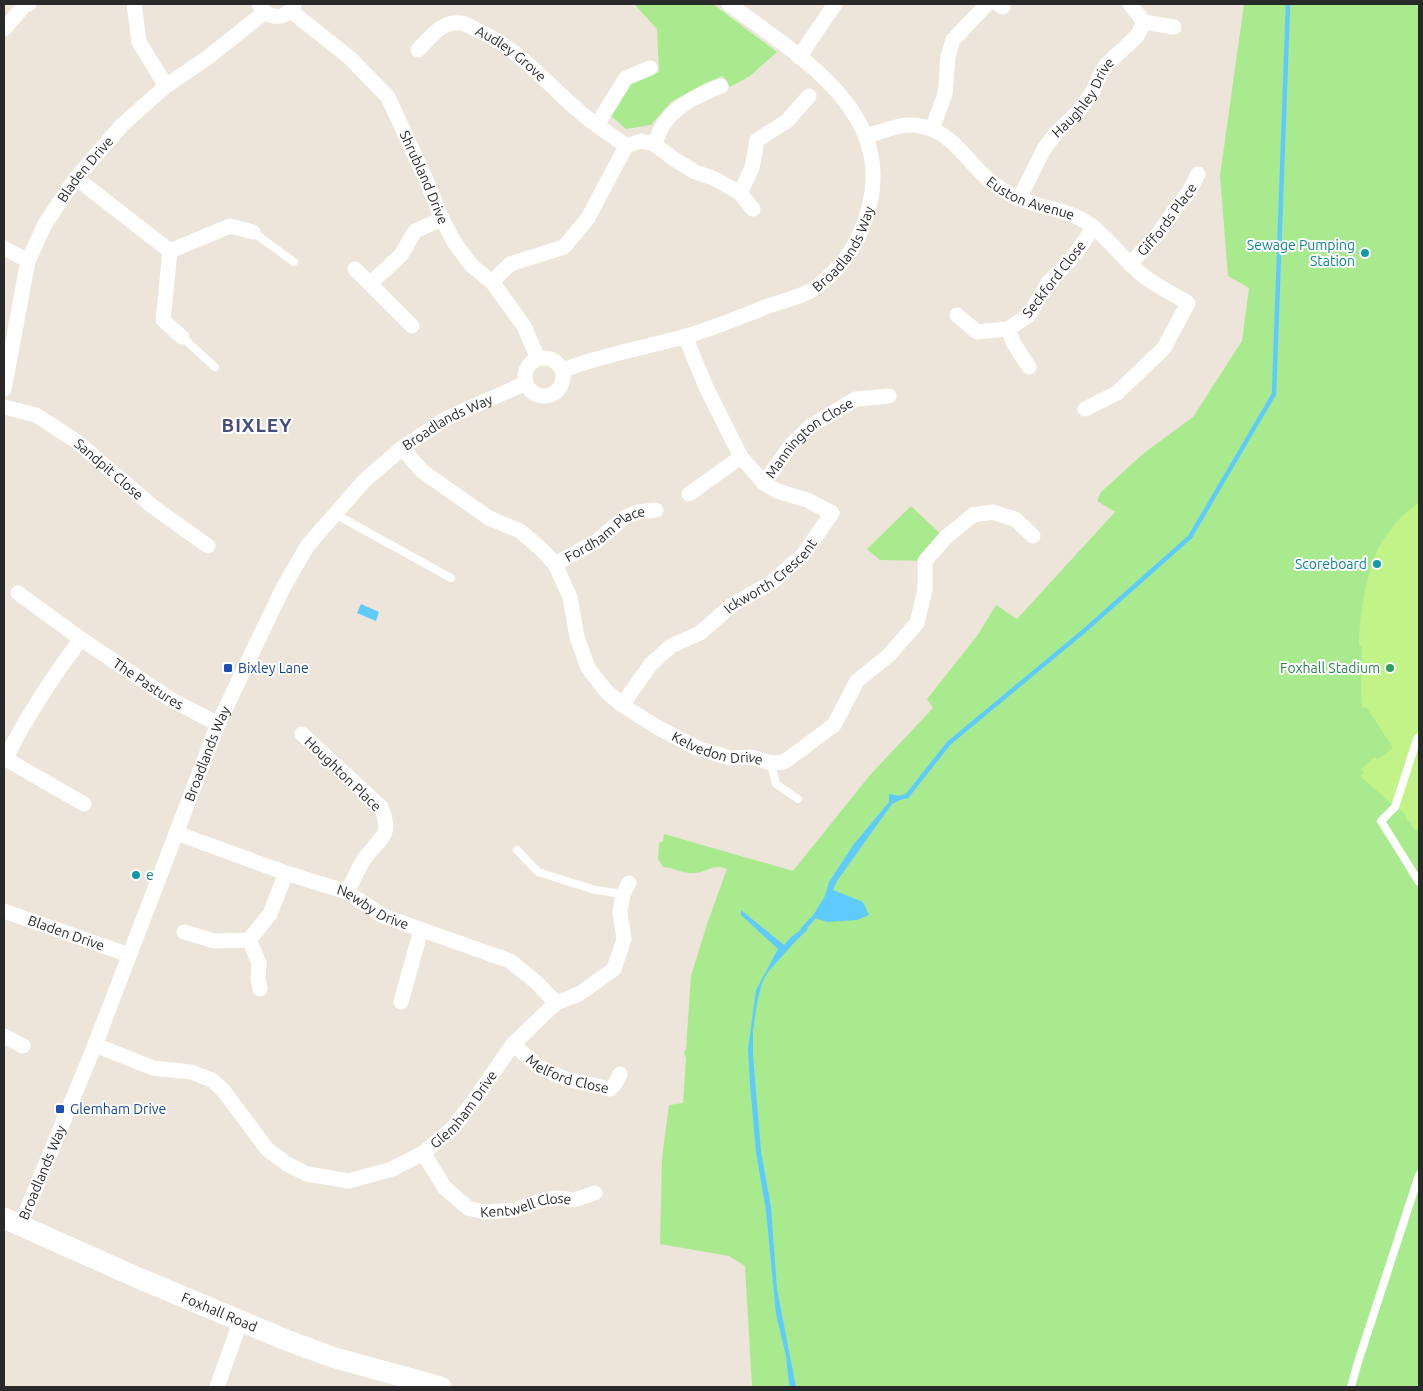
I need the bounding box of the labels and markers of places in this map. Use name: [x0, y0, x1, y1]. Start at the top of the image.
place label: Sewage Pumping Station: [1247, 237, 1355, 269]
marker: Sewage Pumping Station: [1359, 247, 1371, 259]
place label: Scoreboard: [1295, 556, 1367, 572]
marker: Scoreboard: [1371, 558, 1383, 570]
place label: Bixley Lane: [238, 660, 309, 676]
place label: Foxhall Stadium: [1280, 660, 1380, 676]
marker: Bixley Lane: [222, 662, 234, 674]
marker: Foxhall Stadium: [1384, 662, 1396, 674]
place label: e: [146, 867, 154, 883]
marker: e: [130, 869, 142, 881]
place label: Glemham Drive: [70, 1101, 166, 1117]
marker: Glemham Drive: [54, 1103, 66, 1115]

